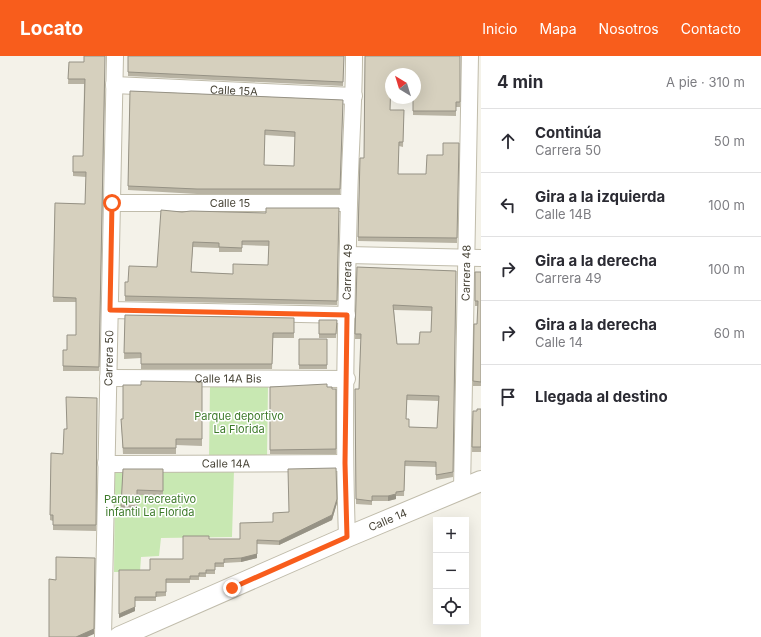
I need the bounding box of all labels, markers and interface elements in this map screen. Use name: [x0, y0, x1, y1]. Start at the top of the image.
text: Locato: [20, 17, 83, 40]
text: Inicio: [482, 20, 518, 37]
text: Mapa: [540, 20, 577, 37]
text: Nosotros: [599, 20, 659, 37]
text: Contacto: [681, 20, 741, 37]
north arrow: [385, 68, 421, 104]
text: 4 min: [497, 72, 543, 92]
text: A pie · 310 m: [666, 74, 745, 90]
street label: Calle 15A: [210, 82, 259, 99]
text: Continúa: [535, 123, 602, 142]
icon: ahead: [497, 130, 519, 152]
text: 50 m: [714, 133, 745, 149]
text: Carrera 50: [535, 142, 601, 158]
text: Gira a la izquierda: [535, 187, 665, 206]
route start: [103, 194, 121, 212]
icon: left: [497, 194, 519, 216]
street label: Calle 15: [210, 196, 250, 210]
text: 100 m: [708, 197, 745, 213]
text: Calle 14B: [535, 206, 592, 222]
street label: Carrera 49: [340, 244, 355, 300]
street label: Carrera 48: [458, 245, 474, 301]
text: Gira a la derecha: [535, 251, 657, 270]
icon: right: [497, 258, 519, 280]
text: 100 m: [708, 261, 745, 277]
text: Carrera 49: [535, 270, 601, 286]
text: Gira a la derecha: [535, 315, 657, 334]
icon: right: [497, 322, 519, 344]
text: 60 m: [714, 325, 745, 341]
street label: Carrera 50: [101, 330, 116, 386]
text: Calle 14: [535, 334, 583, 350]
street label: Calle 14A Bis: [194, 371, 262, 386]
icon: arrive: [497, 386, 519, 408]
text: Llegada al destino: [535, 387, 668, 406]
park label: Parque deportivo La Florida: [194, 409, 284, 436]
street label: Calle 14A: [202, 456, 251, 471]
park label: Parque recreativo infantil La Florida: [104, 492, 196, 519]
street label: Calle 14: [366, 506, 409, 534]
map controls: [433, 517, 469, 625]
button: +: [433, 517, 469, 553]
button: −: [433, 553, 469, 589]
route end: [223, 579, 241, 597]
button: locate: [433, 589, 469, 625]

